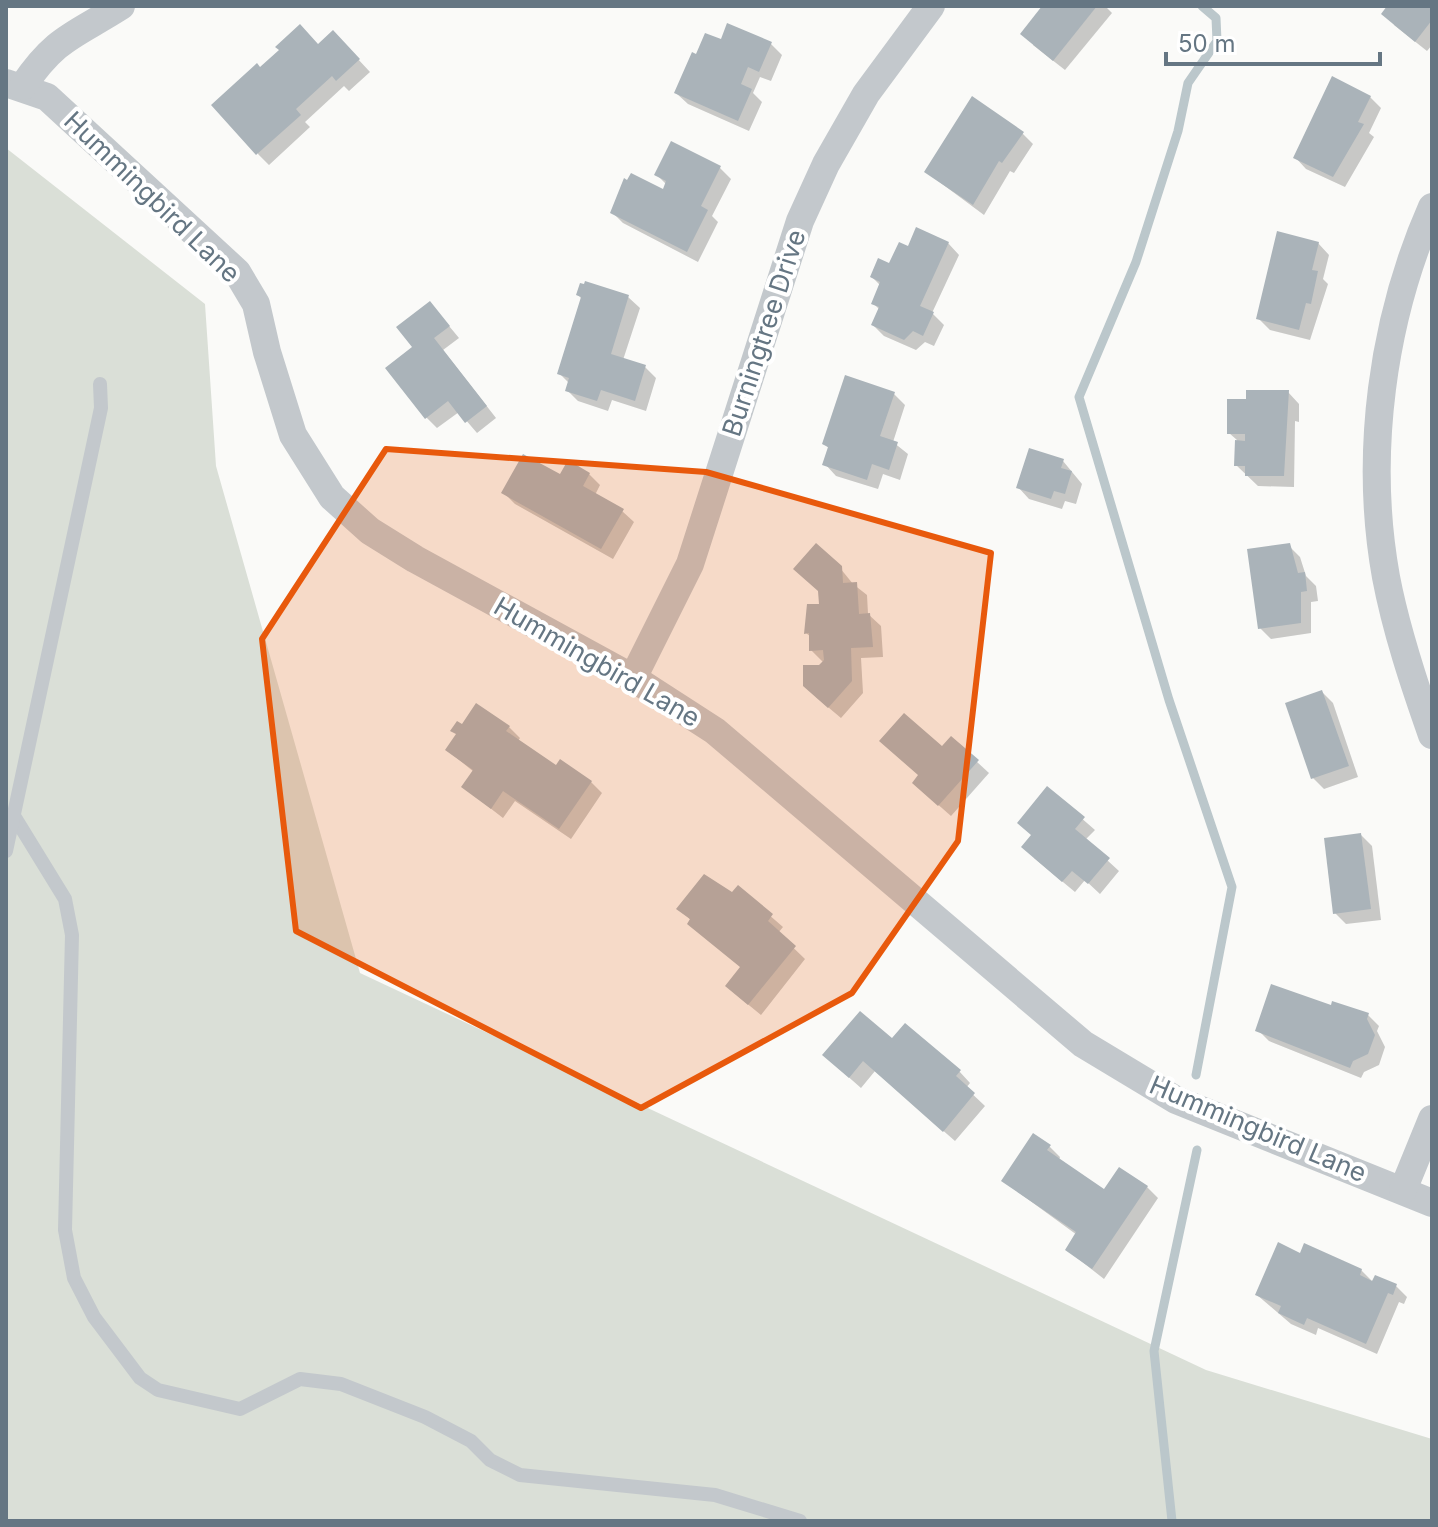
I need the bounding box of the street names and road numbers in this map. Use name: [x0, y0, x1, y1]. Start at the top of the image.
street label: Hummingbird Lane: [58, 105, 247, 289]
street label: Burningtree Drive: [715, 226, 812, 440]
street label: Hummingbird Lane: [489, 590, 706, 733]
street label: Hummingbird Lane: [1145, 1069, 1371, 1188]

